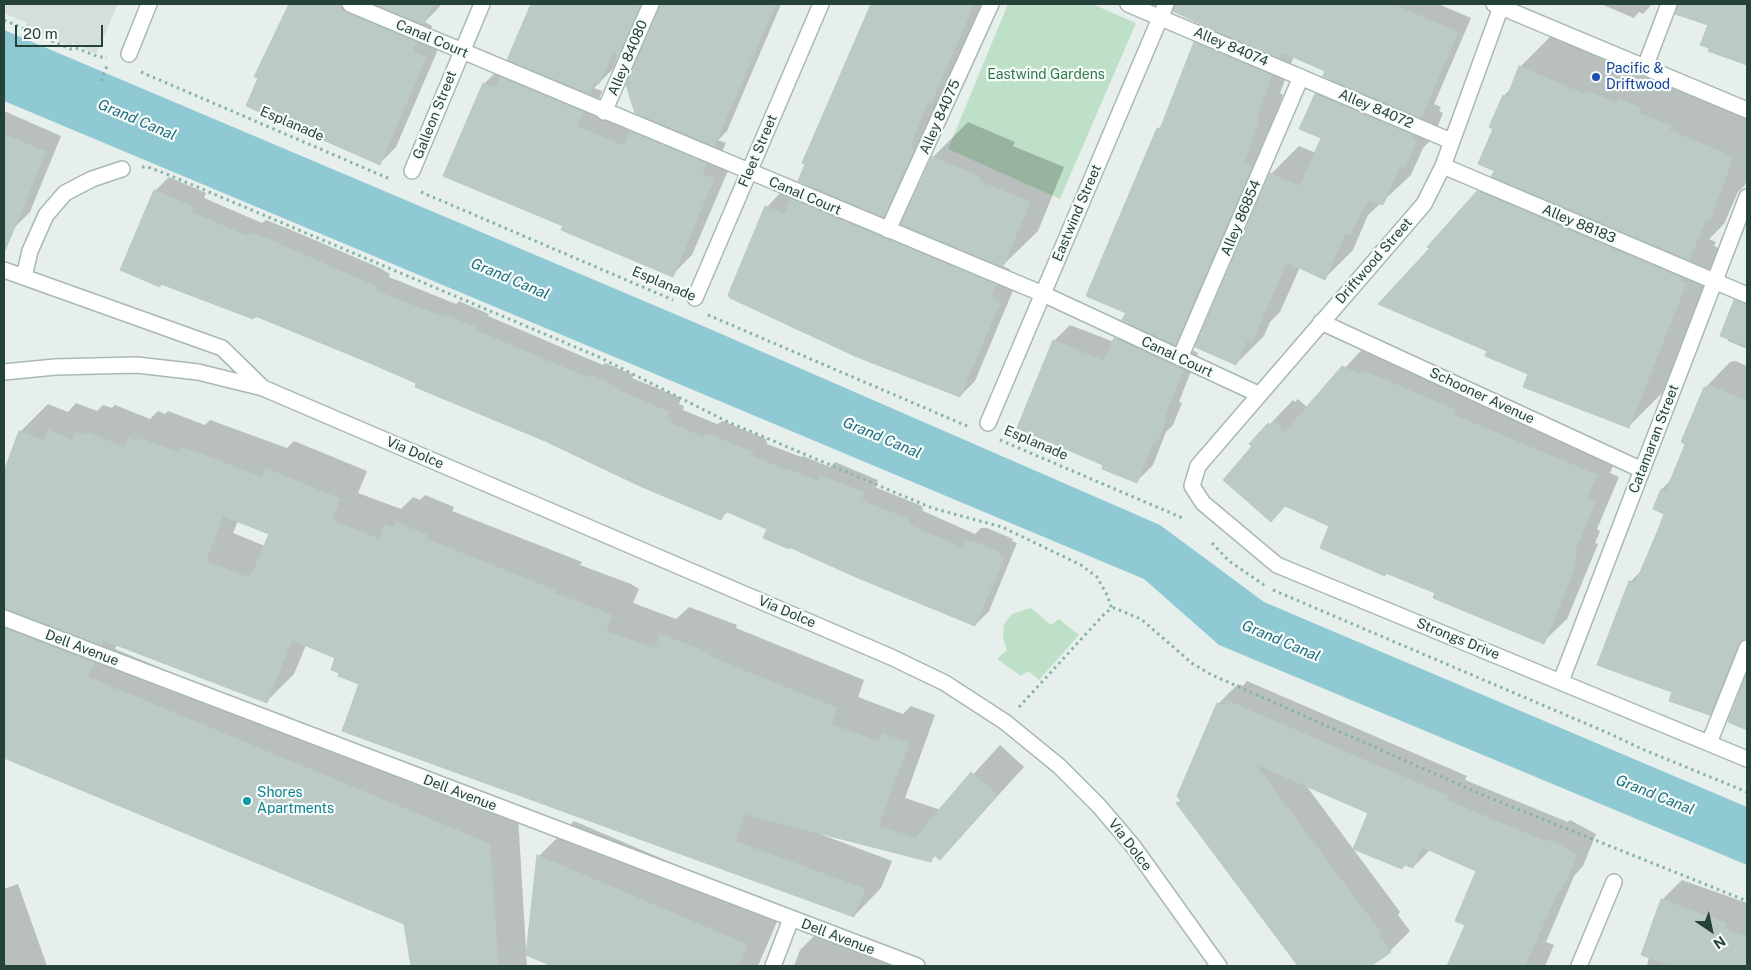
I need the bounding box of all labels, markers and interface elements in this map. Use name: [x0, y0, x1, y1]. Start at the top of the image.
scale bar: [18, 15, 105, 47]
street label: Canal Court: [393, 16, 471, 62]
street label: Alley 84080: [605, 18, 651, 98]
street label: Alley 84074: [1191, 24, 1271, 70]
text: 20 m: [23, 25, 58, 42]
place label: Pacific & Driftwood: [1606, 61, 1670, 94]
park label: Eastwind Gardens: [987, 67, 1105, 83]
street label: Galleon Street: [410, 68, 460, 162]
marker: Pacific & Driftwood: [1590, 71, 1602, 83]
street label: Alley 84075: [916, 77, 964, 157]
street label: Alley 84072: [1336, 86, 1416, 132]
water label: Grand Canal: [95, 95, 179, 145]
street label: Esplanade: [257, 103, 327, 145]
street label: Fleet Street: [735, 112, 781, 190]
street label: Eastwind Street: [1049, 162, 1105, 264]
street label: Canal Court: [766, 173, 844, 219]
street label: Alley 86854: [1217, 177, 1265, 259]
street label: Alley 88183: [1540, 201, 1618, 247]
street label: Driftwood Street: [1332, 215, 1416, 307]
water label: Grand Canal: [468, 254, 552, 304]
street label: Esplanade: [629, 263, 699, 305]
street label: Canal Court: [1138, 333, 1216, 381]
street label: Schooner Avenue: [1427, 364, 1537, 428]
street label: Catamaran Street: [1626, 382, 1682, 496]
water label: Grand Canal: [840, 413, 924, 463]
street label: Esplanade: [1001, 422, 1071, 464]
street label: Via Dolce: [384, 433, 446, 473]
street label: Via Dolce: [756, 592, 818, 632]
street label: Strongs Drive: [1414, 615, 1502, 663]
water label: Grand Canal: [1239, 616, 1323, 666]
street label: Dell Avenue: [43, 626, 121, 670]
street label: Dell Avenue: [421, 771, 499, 815]
water label: Grand Canal: [1613, 771, 1697, 819]
place label: Shores Apartments: [257, 785, 334, 818]
marker: Shores Apartments: [241, 795, 253, 807]
street label: Via Dolce: [1105, 816, 1155, 874]
north arrow: [1686, 905, 1736, 955]
street label: Dell Avenue: [799, 915, 877, 959]
text: N: [1710, 933, 1728, 952]

